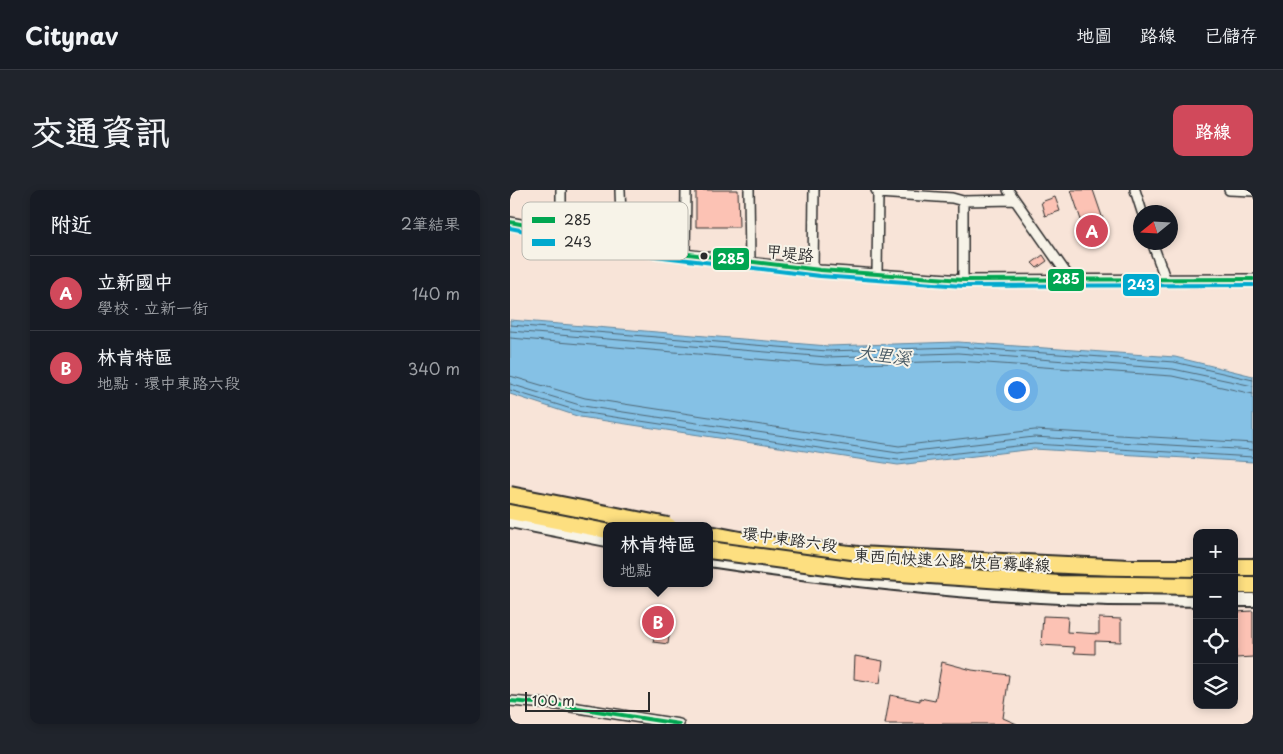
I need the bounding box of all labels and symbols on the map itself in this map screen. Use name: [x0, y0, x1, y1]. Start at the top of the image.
legend: [522, 202, 688, 260]
north arrow: [1133, 205, 1178, 250]
text: 285: [564, 209, 591, 230]
pin: A: [1076, 212, 1108, 250]
text: 243: [564, 231, 592, 252]
street label: 甲堤路: [765, 238, 815, 266]
line badge: 285: [712, 247, 750, 271]
text: 285: [717, 248, 745, 269]
unlabelled marker: [699, 251, 709, 261]
line badge: 285: [1047, 268, 1085, 292]
text: 285: [1052, 268, 1080, 289]
line badge: 243: [1122, 273, 1160, 297]
text: 243: [1127, 274, 1155, 295]
water label: 大里溪: [855, 337, 914, 371]
your location: [1004, 377, 1030, 403]
street label: 環中東路六段: [741, 519, 839, 557]
street label: 東西向快速公路 快官霧峰線: [853, 542, 1051, 576]
pin: B: [642, 603, 674, 641]
scale bar: [525, 689, 650, 712]

